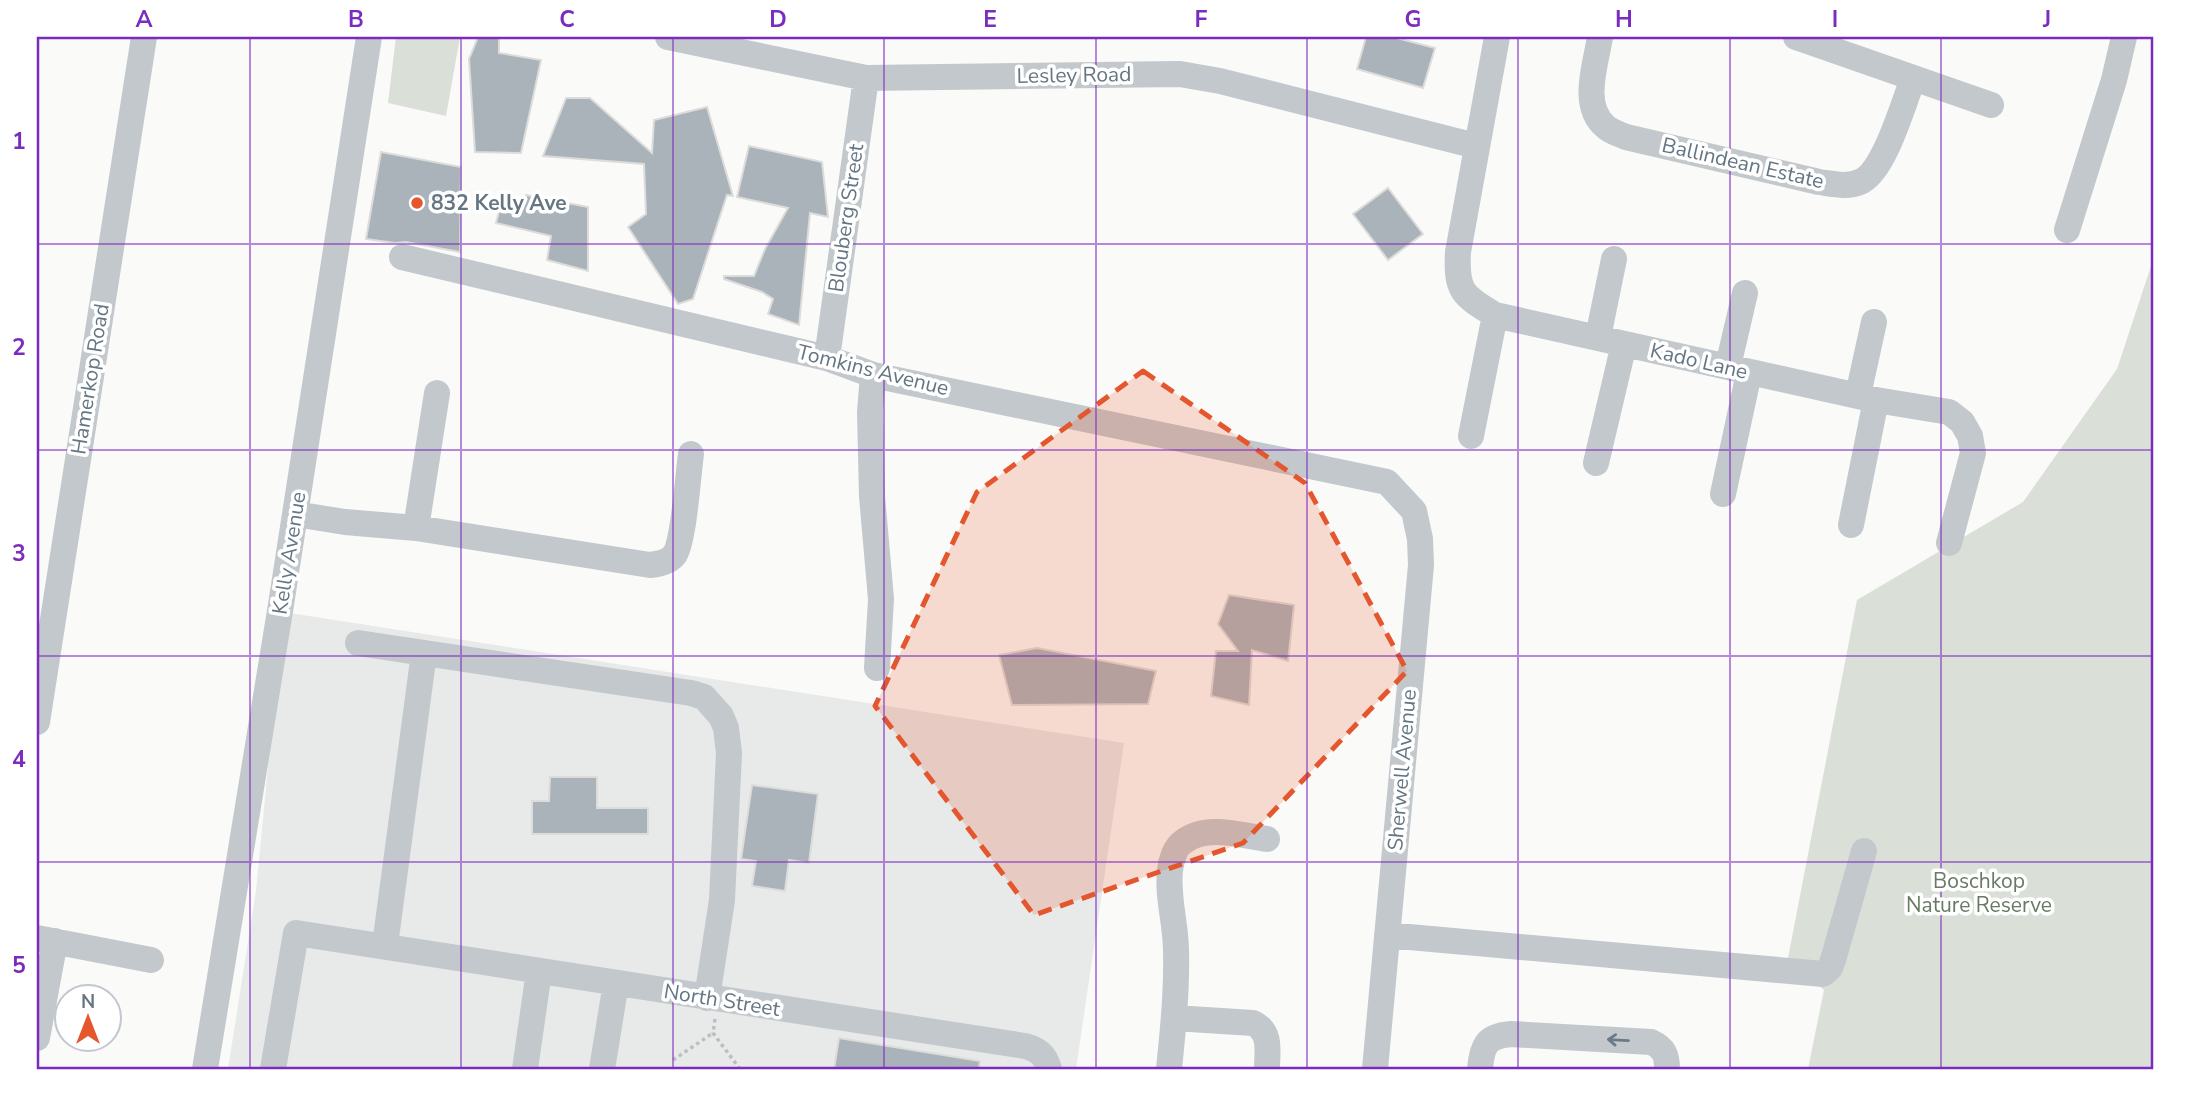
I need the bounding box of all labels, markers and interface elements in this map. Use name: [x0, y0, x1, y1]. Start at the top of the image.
text: A: [135, 4, 153, 35]
text: B: [348, 4, 364, 35]
text: C: [559, 4, 575, 35]
text: D: [769, 4, 787, 35]
text: E: [983, 4, 997, 35]
text: F: [1195, 4, 1208, 35]
text: G: [1405, 4, 1421, 35]
text: H: [1615, 4, 1633, 35]
text: I: [1832, 4, 1838, 35]
text: J: [2042, 4, 2051, 35]
street label: Lesley Road: [1016, 60, 1132, 90]
text: 1: [12, 126, 26, 157]
street label: Ballindean Estate: [1659, 131, 1827, 195]
street label: Blouberg Street: [822, 141, 870, 294]
place label: 832 Kelly Ave: [431, 189, 567, 217]
marker: 832 Kelly Ave: [409, 195, 425, 211]
street label: Hamerkop Road: [64, 302, 116, 456]
text: 2: [12, 332, 26, 363]
street label: Kado Lane: [1648, 336, 1750, 386]
street label: Tomkins Avenue: [794, 338, 952, 402]
street label: Kelly Avenue: [265, 490, 313, 616]
text: 3: [12, 538, 26, 569]
street label: Sherwell Avenue: [1381, 688, 1423, 852]
text: 4: [12, 744, 26, 775]
park label: Boschkop Nature Reserve: [1906, 867, 2052, 919]
text: 5: [12, 950, 26, 981]
street label: North Street: [662, 977, 783, 1023]
north arrow: [52, 984, 122, 1054]
text: N: [81, 989, 95, 1015]
one-way arrow: [1606, 1034, 1629, 1047]

